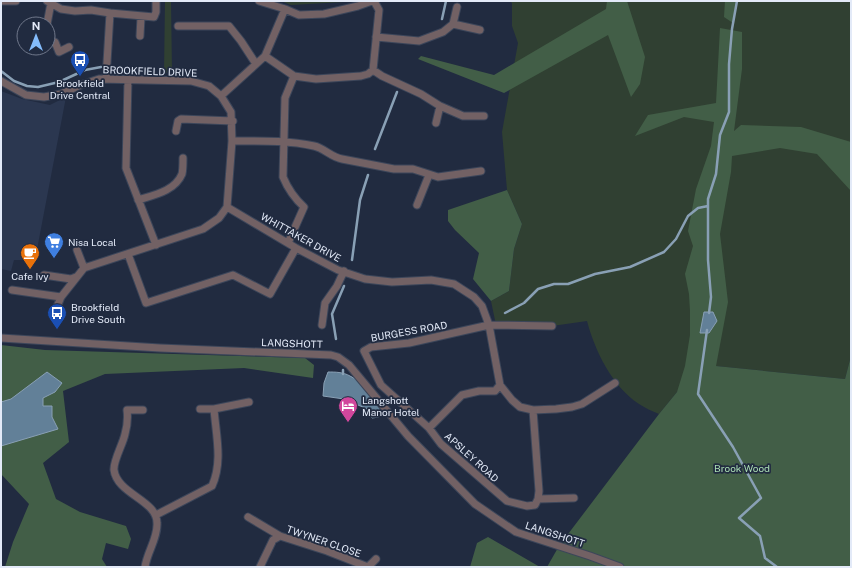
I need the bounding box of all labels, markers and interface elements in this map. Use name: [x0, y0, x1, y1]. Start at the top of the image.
north arrow: [16, 16, 56, 56]
text: N: [32, 20, 40, 32]
bus stop icon: Brookfield Drive Central: [69, 49, 91, 77]
street label: BROOKFIELD DRIVE: [103, 63, 197, 79]
place label: Brookfield Drive Central: [50, 77, 110, 101]
street label: WHITTAKER DRIVE: [259, 210, 343, 264]
supermarket icon: Nisa Local: [43, 231, 65, 259]
place label: Nisa Local: [68, 236, 116, 248]
cafe icon: Cafe Ivy: [19, 242, 41, 270]
place label: Cafe Ivy: [11, 270, 49, 282]
place label: Brookfield Drive South: [71, 301, 125, 325]
bus stop icon: Brookfield Drive South: [46, 302, 68, 330]
street label: BURGESS ROAD: [370, 318, 448, 344]
street label: LANGSHOTT: [261, 336, 323, 350]
place label: Langshott Manor Hotel: [362, 394, 420, 418]
hotel icon: Langshott Manor Hotel: [337, 395, 359, 423]
street label: APSLEY ROAD: [443, 430, 502, 484]
park label: Brook Wood: [714, 462, 770, 474]
street label: LANGSHOTT: [524, 519, 586, 549]
street label: TWYNER CLOSE: [285, 523, 363, 559]

